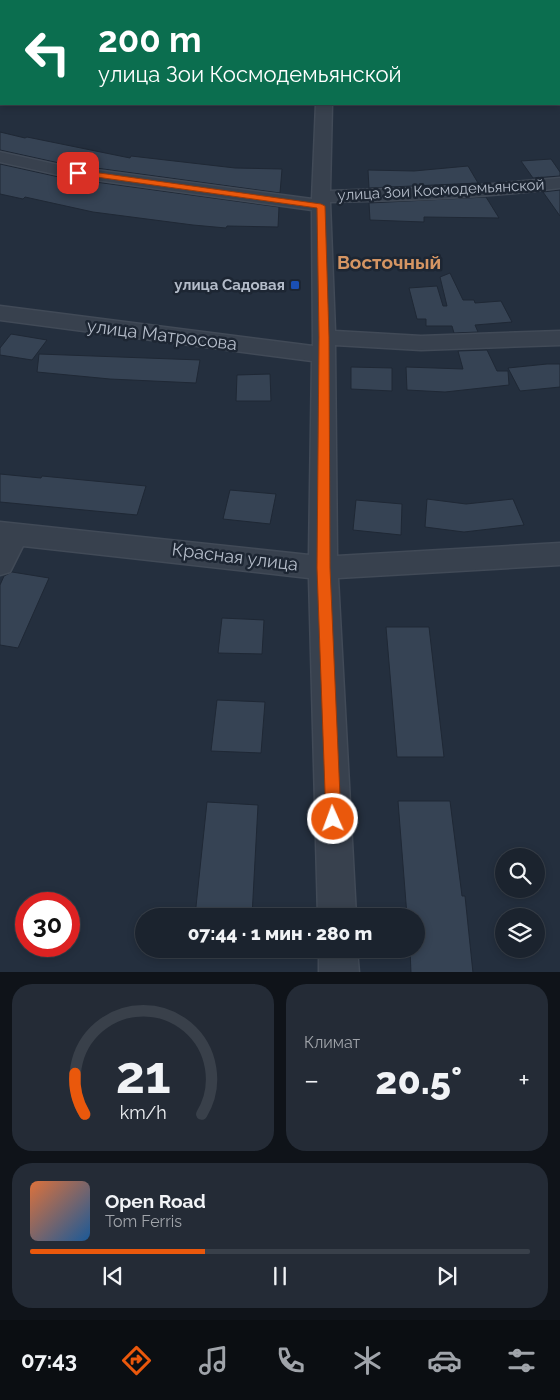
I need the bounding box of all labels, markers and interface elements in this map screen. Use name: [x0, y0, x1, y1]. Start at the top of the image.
text: 200 m: [98, 19, 202, 60]
icon: left: [15, 20, 80, 85]
text: улица Зои Космодемьянской: [98, 61, 402, 87]
pin: [57, 152, 99, 194]
icon: arrive: [64, 159, 92, 187]
street label: улица Зои Космодемьянской: [337, 176, 545, 204]
district label: Восточный: [337, 251, 441, 273]
place label: улица Садовая: [174, 276, 285, 294]
marker: улица Садовая: [289, 279, 301, 291]
street label: улица Матросова: [86, 315, 238, 354]
street label: Красная улица: [171, 538, 299, 575]
position arrow: [306, 792, 358, 844]
map controls: [495, 848, 545, 958]
button: search: [495, 848, 545, 898]
speed limit sign: 30: [15, 892, 80, 957]
button: layers: [495, 908, 545, 958]
text: 07:44 · 1 мин · 280 m: [188, 922, 372, 944]
text: Климат: [304, 1033, 360, 1052]
text: 21: [115, 1044, 171, 1105]
text: 20.5°: [375, 1058, 462, 1103]
text: −: [304, 1064, 319, 1097]
text: +: [518, 1064, 530, 1097]
text: km/h: [119, 1102, 167, 1123]
text: Open Road: [105, 1190, 206, 1212]
text: Tom Ferris: [105, 1212, 182, 1231]
icon: previous: [99, 1262, 127, 1290]
icon: pause: [266, 1262, 294, 1290]
icon: next: [433, 1262, 461, 1290]
icon: directions: [119, 1343, 154, 1378]
icon: music: [196, 1343, 231, 1378]
icon: phone: [273, 1343, 308, 1378]
icon: climate: [350, 1343, 385, 1378]
icon: car: [427, 1343, 462, 1378]
icon: filters: [504, 1343, 539, 1378]
text: 07:43: [21, 1347, 77, 1373]

